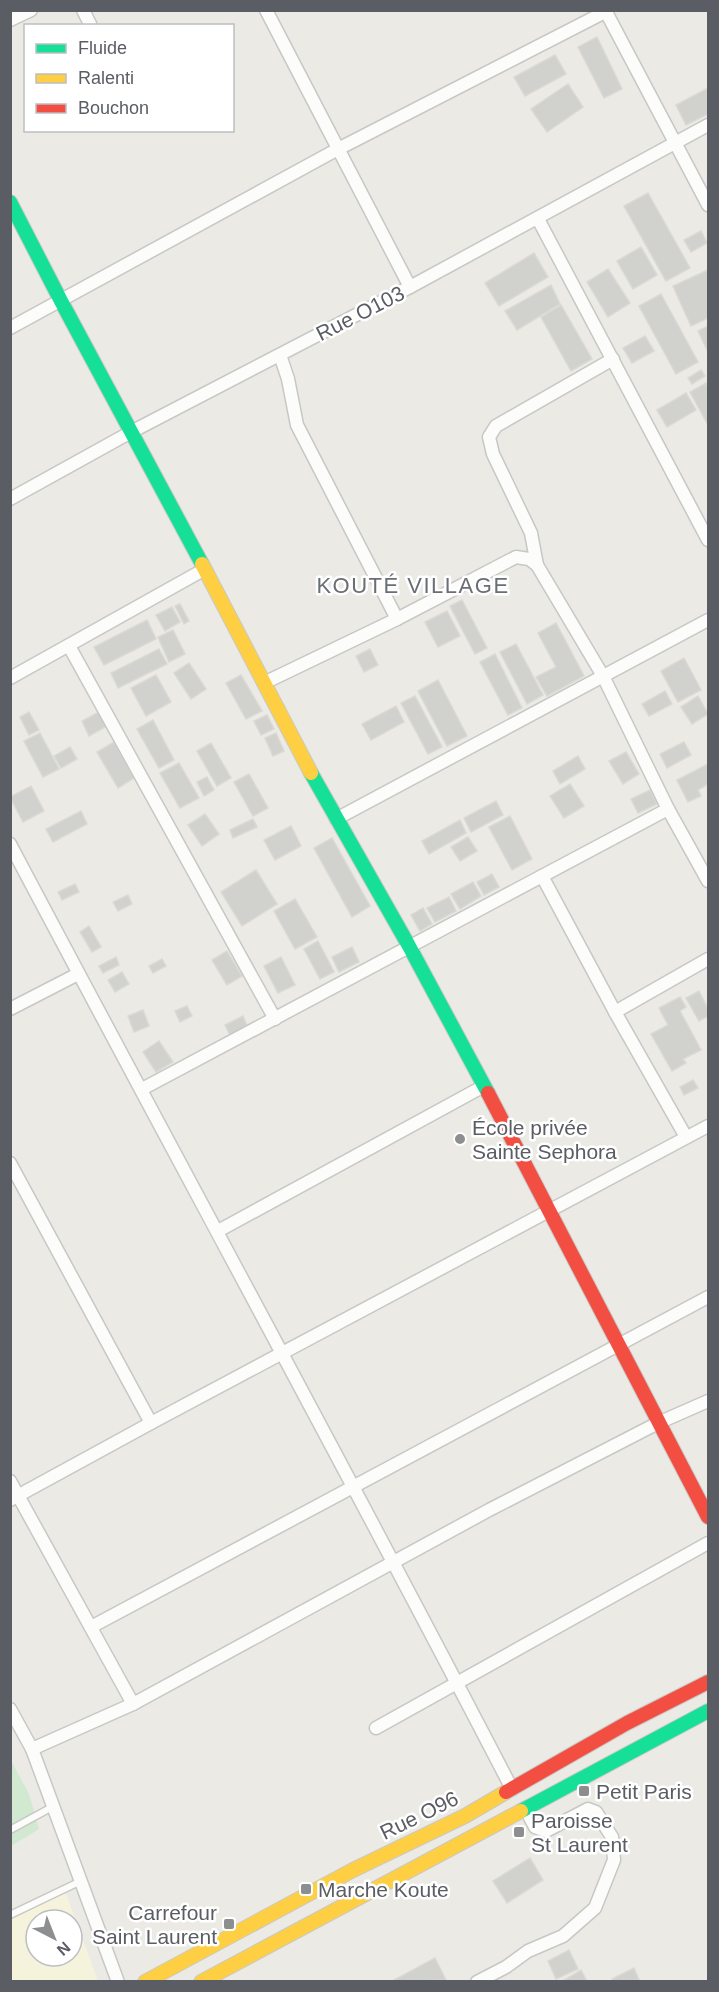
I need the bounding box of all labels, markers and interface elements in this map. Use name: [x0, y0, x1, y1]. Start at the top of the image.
legend: [24, 24, 234, 132]
text: Fluide: [78, 38, 127, 58]
text: Ralenti: [78, 68, 134, 88]
text: Bouchon: [78, 98, 149, 118]
street label: Rue O103: [312, 281, 408, 345]
district label: KOUTÉ VILLAGE: [316, 573, 510, 598]
place label: École privée Sainte Sephora: [472, 1116, 617, 1163]
marker: École privée Sainte Sephora: [453, 1132, 467, 1146]
place label: Petit Paris: [596, 1780, 692, 1803]
marker: Petit Paris: [577, 1784, 591, 1798]
street label: Rue O96: [376, 1786, 462, 1844]
place label: Paroisse St Laurent: [531, 1809, 628, 1856]
marker: Paroisse St Laurent: [512, 1825, 526, 1839]
place label: Marche Koute: [318, 1878, 449, 1901]
marker: Marche Koute: [299, 1882, 313, 1896]
place label: Carrefour Saint Laurent: [92, 1901, 217, 1948]
north arrow: [24, 1908, 84, 1968]
marker: Carrefour Saint Laurent: [222, 1917, 236, 1931]
text: N: [54, 1939, 74, 1959]

